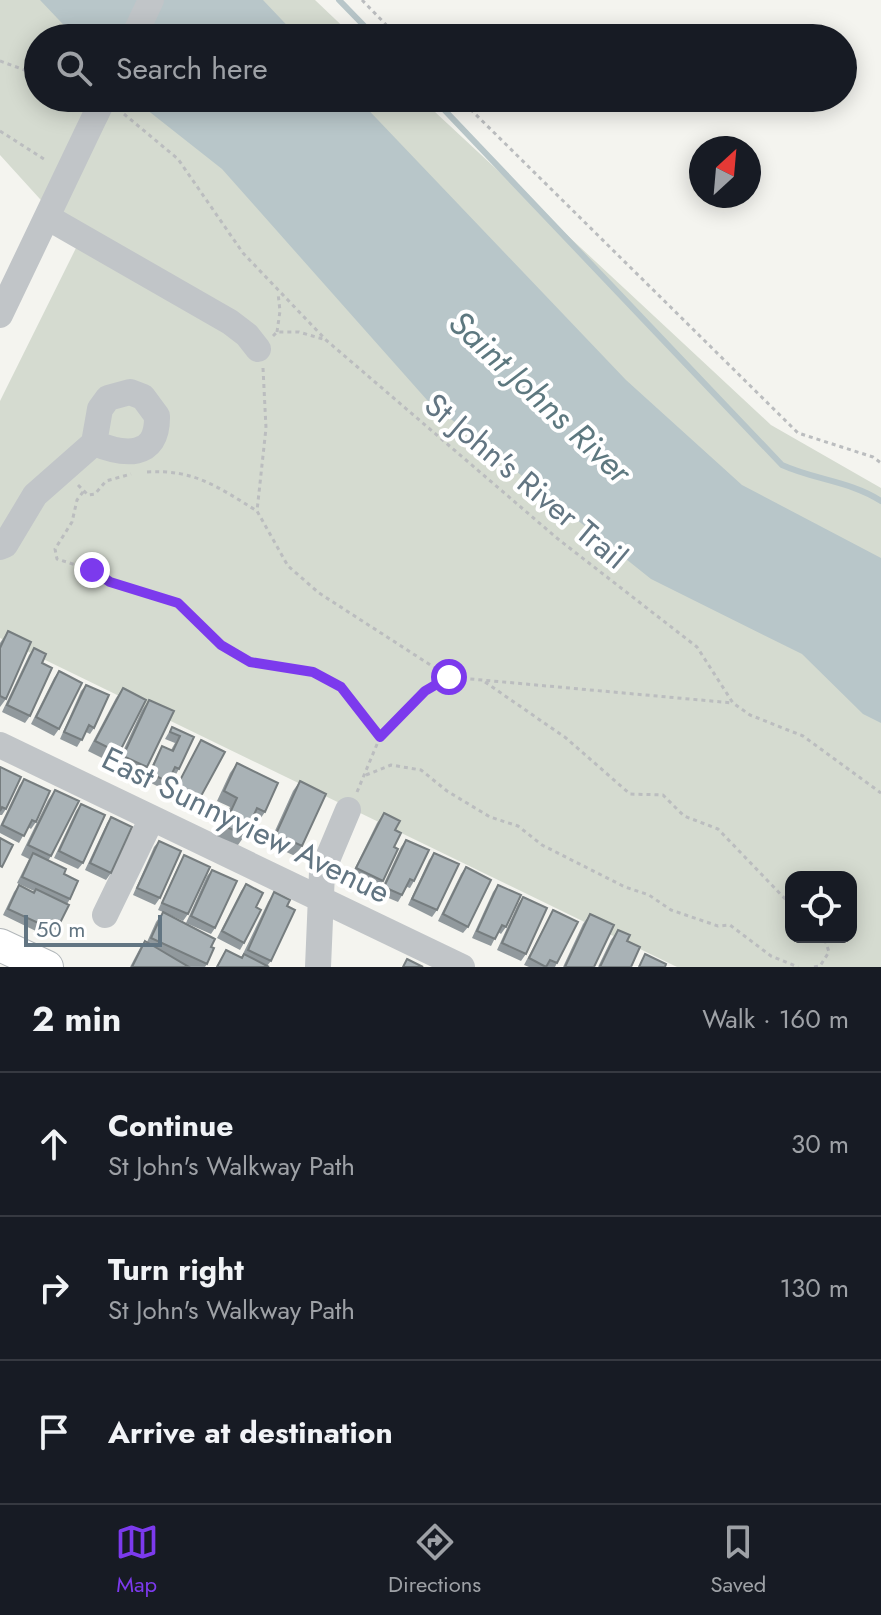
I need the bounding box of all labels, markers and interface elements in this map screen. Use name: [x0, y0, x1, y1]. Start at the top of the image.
search box: [24, 24, 857, 112]
icon: search: [52, 46, 96, 90]
text: Search here: [116, 47, 268, 90]
north arrow: [689, 136, 761, 208]
water label: Saint Johns River: [438, 299, 644, 496]
street label: St John's River Trail: [415, 382, 637, 580]
route end: [74, 552, 110, 588]
route start: [431, 659, 467, 695]
street label: East Sunnyview Avenue: [94, 735, 398, 915]
map controls: [785, 871, 857, 943]
button: locate: [785, 871, 857, 943]
scale bar: [24, 911, 162, 947]
text: 50 m: [36, 913, 85, 945]
text: 2 min: [32, 995, 121, 1044]
text: Walk · 160 m: [702, 1000, 849, 1038]
text: Continue: [108, 1104, 234, 1147]
icon: ahead: [32, 1122, 76, 1166]
text: 30 m: [791, 1125, 849, 1163]
text: St John's Walkway Path: [108, 1147, 355, 1185]
text: Turn right: [108, 1248, 244, 1291]
icon: right: [32, 1266, 76, 1310]
text: 130 m: [779, 1269, 849, 1307]
text: St John's Walkway Path: [108, 1291, 355, 1329]
icon: arrive: [32, 1410, 76, 1454]
text: Arrive at destination: [108, 1411, 393, 1454]
tab: Map: [115, 1520, 159, 1600]
tab: Directions: [388, 1520, 481, 1600]
tab: Saved: [711, 1520, 766, 1600]

